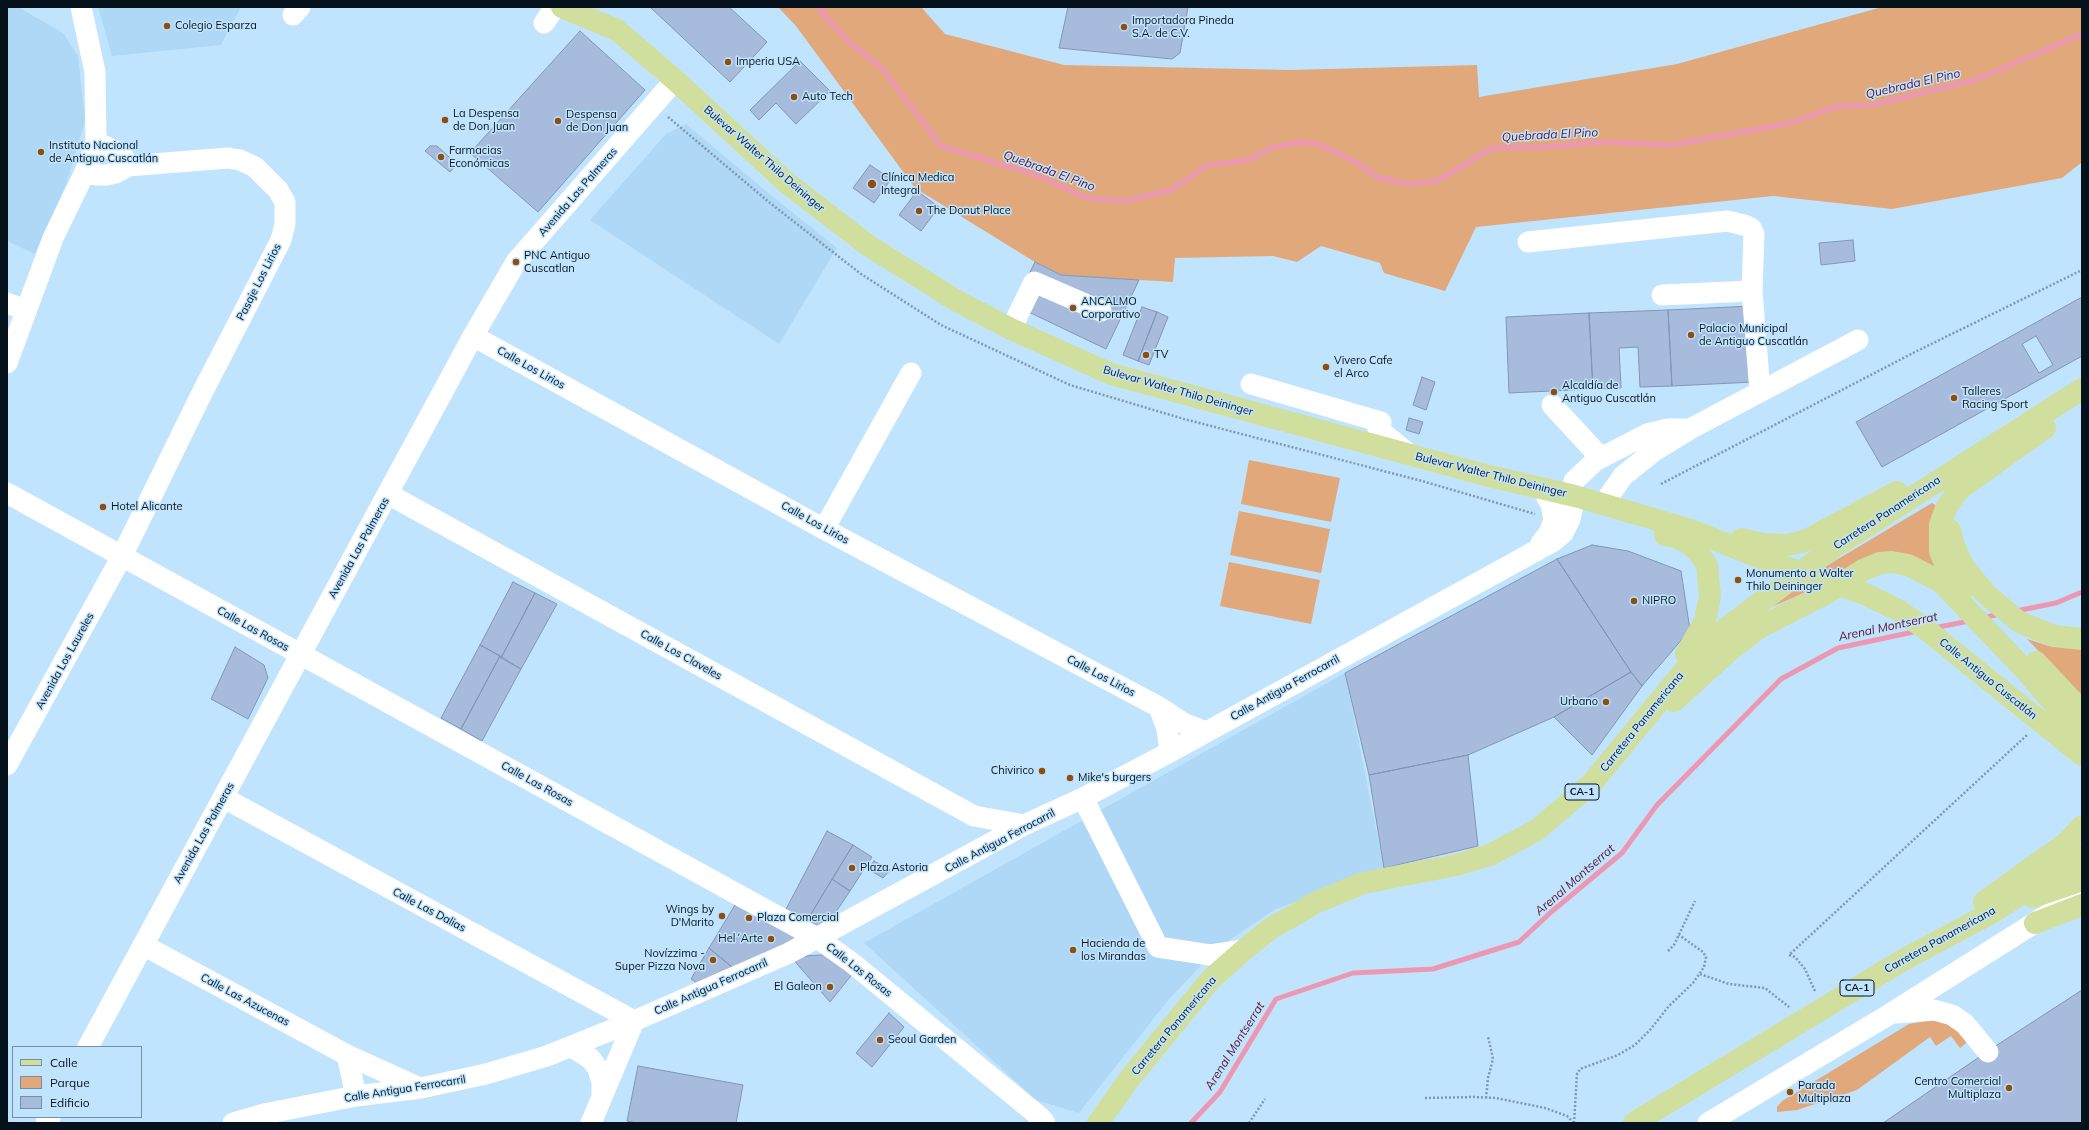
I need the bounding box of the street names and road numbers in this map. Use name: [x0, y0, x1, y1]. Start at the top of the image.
street label: Bulevar Walter Thilo Deininger: [701, 103, 827, 215]
street label: Avenida Las Palmeras: [536, 145, 620, 239]
street label: Pasaje Los Lirios: [234, 241, 284, 323]
street label: Calle Los Lirios: [495, 344, 567, 392]
street label: Bulevar Walter Thilo Deininger: [1101, 363, 1255, 419]
street label: Bulevar Walter Thilo Deininger: [1414, 450, 1568, 500]
street label: Carretera Panamericana: [1831, 473, 1943, 553]
street label: Avenida Las Palmeras: [326, 495, 392, 601]
street label: Calle Los Lirios: [779, 499, 851, 547]
street label: Calle Las Rosas: [215, 604, 291, 654]
street label: Avenida Los Laureles: [33, 611, 97, 711]
street label: Calle Los Claveles: [638, 627, 724, 683]
street label: Calle Antiguo Cuscatlán: [1936, 636, 2040, 722]
street label: Calle Los Lirios: [1065, 652, 1137, 700]
street label: Calle Antigua Ferrocarril: [1228, 652, 1342, 724]
street label: Carretera Panamericana: [1598, 669, 1686, 775]
street label: Calle Las Rosas: [499, 759, 575, 809]
street label: Avenida Las Palmeras: [171, 780, 237, 886]
road number: CA-1: [1565, 784, 1599, 800]
street label: Calle Antigua Ferrocarril: [943, 806, 1057, 876]
street label: Calle Las Dalias: [390, 885, 468, 935]
street label: Carretera Panamericana: [1882, 904, 1998, 976]
street label: Calle Las Rosas: [823, 940, 895, 1000]
street label: Calle Antigua Ferrocarril: [652, 956, 770, 1018]
street label: Calle Las Azucenas: [198, 971, 292, 1029]
street label: Carretera Panamericana: [1129, 974, 1219, 1078]
road number: CA-1: [1840, 980, 1874, 996]
street label: Calle Antigua Ferrocarril: [343, 1073, 467, 1105]

